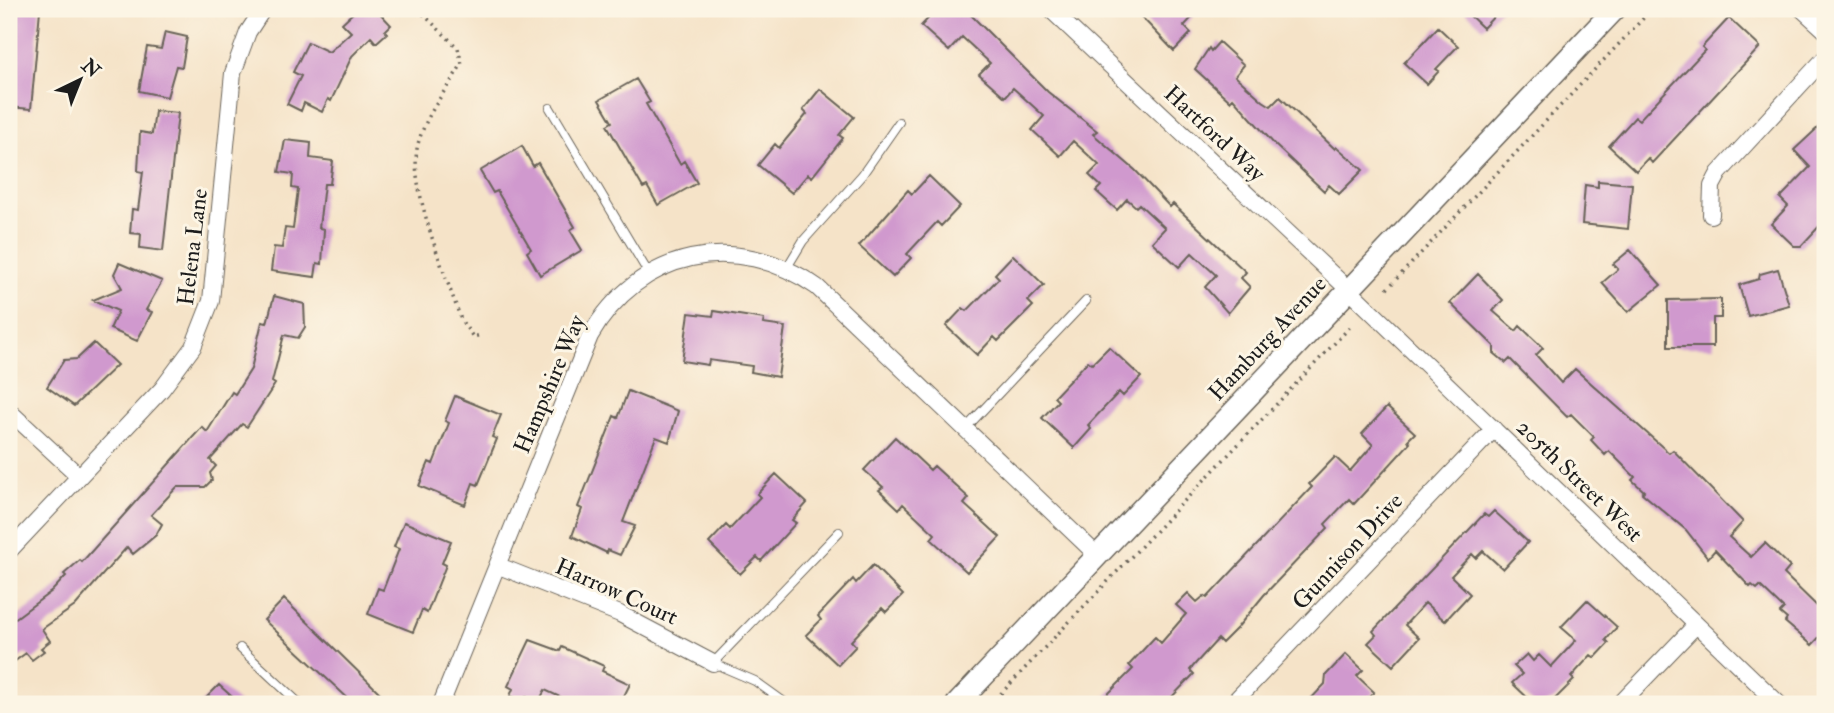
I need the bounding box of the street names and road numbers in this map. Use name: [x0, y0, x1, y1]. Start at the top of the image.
street label: Hartford Way: [1158, 79, 1272, 188]
street label: Helena Lane: [171, 187, 214, 307]
street label: Hamburg Avenue: [1202, 270, 1333, 407]
street label: Hampshire Way: [507, 310, 593, 458]
street label: 205th Street West: [1510, 413, 1649, 548]
street label: Gunnison Drive: [1286, 487, 1409, 616]
street label: Harrow Court: [551, 552, 683, 631]

